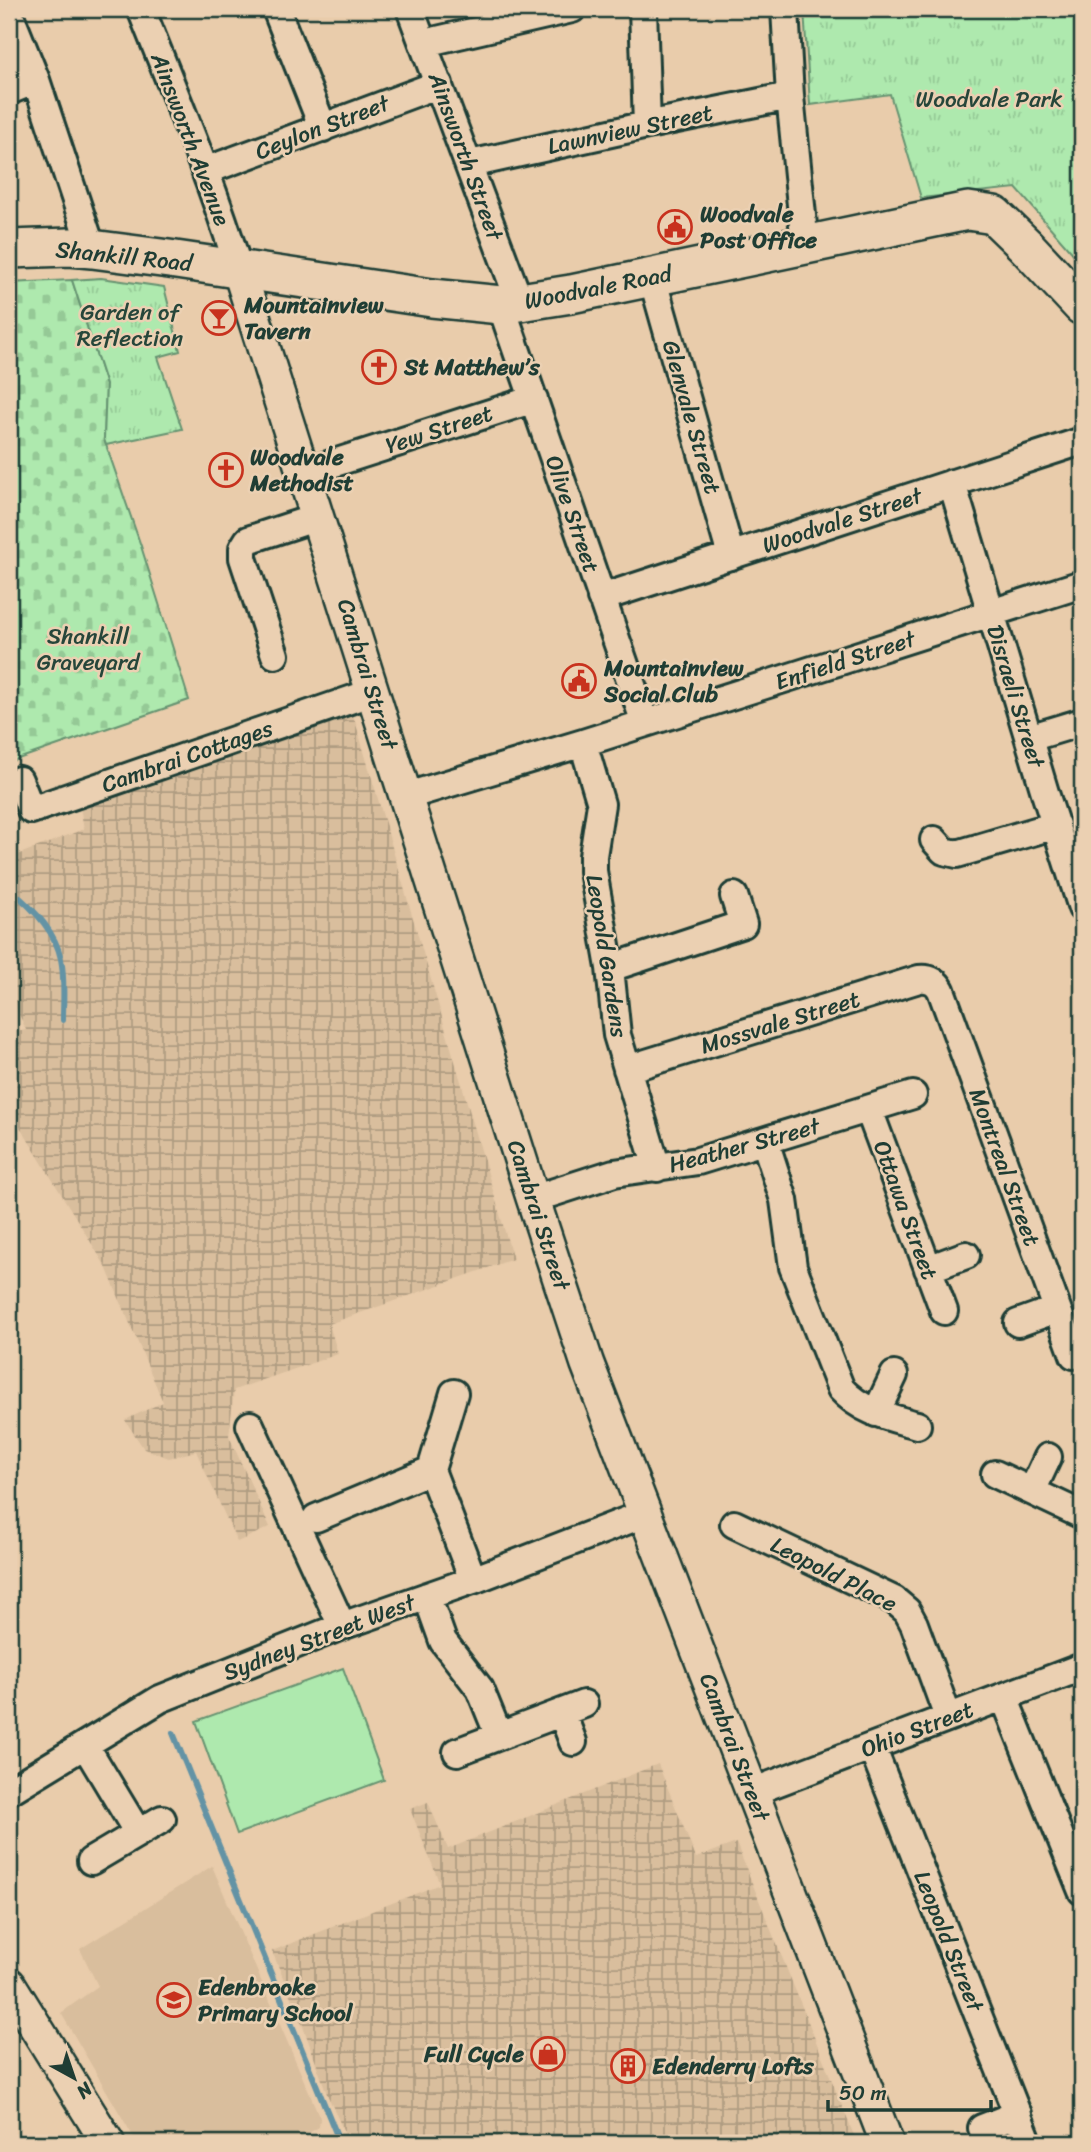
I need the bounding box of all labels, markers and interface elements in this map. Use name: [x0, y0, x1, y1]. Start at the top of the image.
street label: Ainsworth Avenue: [138, 46, 242, 232]
street label: Ainsworth Street: [416, 65, 516, 248]
park label: Woodvale Park: [916, 79, 1062, 120]
street label: Ceylon Street: [249, 82, 397, 172]
street label: Lawnview Street: [544, 92, 717, 167]
place label: Woodvale Post Office: [700, 194, 817, 261]
public building icon: Woodvale Post Office: [656, 208, 694, 246]
street label: Shankill Road: [54, 229, 196, 284]
street label: Woodvale Road: [521, 253, 677, 322]
place label: Mountainview Tavern: [243, 285, 384, 352]
park label: Garden of Reflection: [77, 292, 183, 359]
bar icon: Mountainview Tavern: [200, 299, 238, 337]
street label: Glenvale Street: [650, 335, 733, 499]
place label: St Matthew’s: [403, 347, 541, 388]
church icon: St Matthew’s: [360, 348, 398, 386]
street label: Yew Street: [380, 393, 498, 466]
place label: Woodvale Methodist: [249, 437, 353, 504]
street label: Olive Street: [533, 450, 612, 579]
church icon: Woodvale Methodist: [207, 451, 245, 489]
street label: Woodvale Street: [757, 475, 929, 566]
street label: Cambrai Street: [325, 594, 410, 756]
park label: Shankill Graveyard: [37, 616, 141, 683]
street label: Enfield Street: [770, 618, 922, 702]
street label: Disraeli Street: [974, 620, 1057, 774]
place label: Mountainview Social Club: [603, 648, 744, 715]
public building icon: Mountainview Social Club: [560, 662, 598, 700]
street label: Cambrai Cottages: [96, 708, 279, 805]
street label: Leopold Gardens: [573, 872, 640, 1041]
street label: Mossvale Street: [695, 979, 865, 1066]
street label: Montreal Street: [957, 1082, 1052, 1252]
street label: Heather Street: [664, 1105, 826, 1185]
street label: Cambrai Street: [495, 1135, 583, 1297]
street label: Ottawa Street: [861, 1135, 950, 1286]
street label: Leopold Place: [763, 1525, 905, 1624]
street label: Sydney Street West: [217, 1581, 423, 1693]
street label: Cambrai Street: [687, 1667, 782, 1829]
street label: Ohio Street: [855, 1689, 980, 1770]
street label: Leopold Street: [902, 1864, 996, 2020]
place label: Edenbrooke Primary School: [198, 1967, 354, 2034]
school or university icon: Edenbrooke Primary School: [155, 1981, 193, 2019]
place label: Full Cycle: [423, 2034, 524, 2075]
shop icon: Full Cycle: [529, 2035, 567, 2073]
north arrow: [38, 2044, 108, 2114]
place label: Edenderry Lofts: [652, 2046, 815, 2087]
building icon: Edenderry Lofts: [609, 2047, 647, 2085]
scale bar: [828, 2068, 991, 2112]
text: N: [68, 2073, 101, 2108]
text: 50 m: [839, 2074, 887, 2112]

